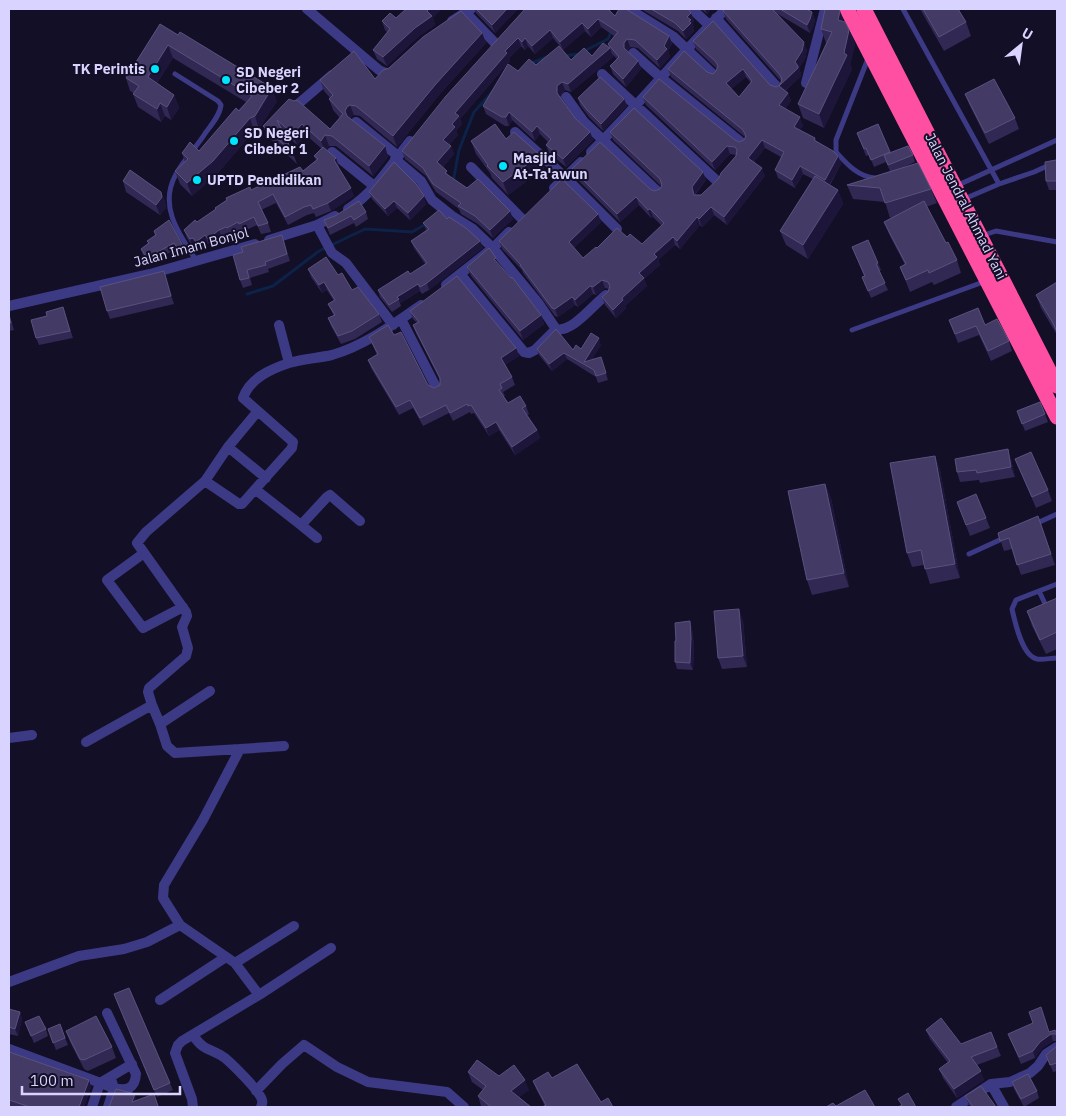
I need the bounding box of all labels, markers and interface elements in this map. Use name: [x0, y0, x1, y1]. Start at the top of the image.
north arrow: [996, 20, 1046, 70]
text: U: [1019, 23, 1036, 44]
place label: TK Perintis: [73, 60, 145, 78]
marker: TK Perintis: [149, 63, 161, 75]
place label: SD Negeri Cibeber 2: [236, 63, 301, 97]
marker: SD Negeri Cibeber 2: [220, 74, 232, 86]
place label: SD Negeri Cibeber 1: [244, 124, 309, 158]
street label: Jalan Jendral Ahmad Yani: [921, 130, 1011, 282]
marker: SD Negeri Cibeber 1: [228, 135, 240, 147]
place label: Masjid At-Ta'awun: [513, 149, 588, 183]
marker: Masjid At-Ta'awun: [497, 160, 509, 172]
place label: UPTD Pendidikan: [207, 171, 322, 189]
marker: UPTD Pendidikan: [191, 174, 203, 186]
street label: Jalan Imam Bonjol: [132, 223, 251, 271]
scale bar: [22, 1064, 180, 1096]
text: 100 m: [30, 1071, 74, 1090]

